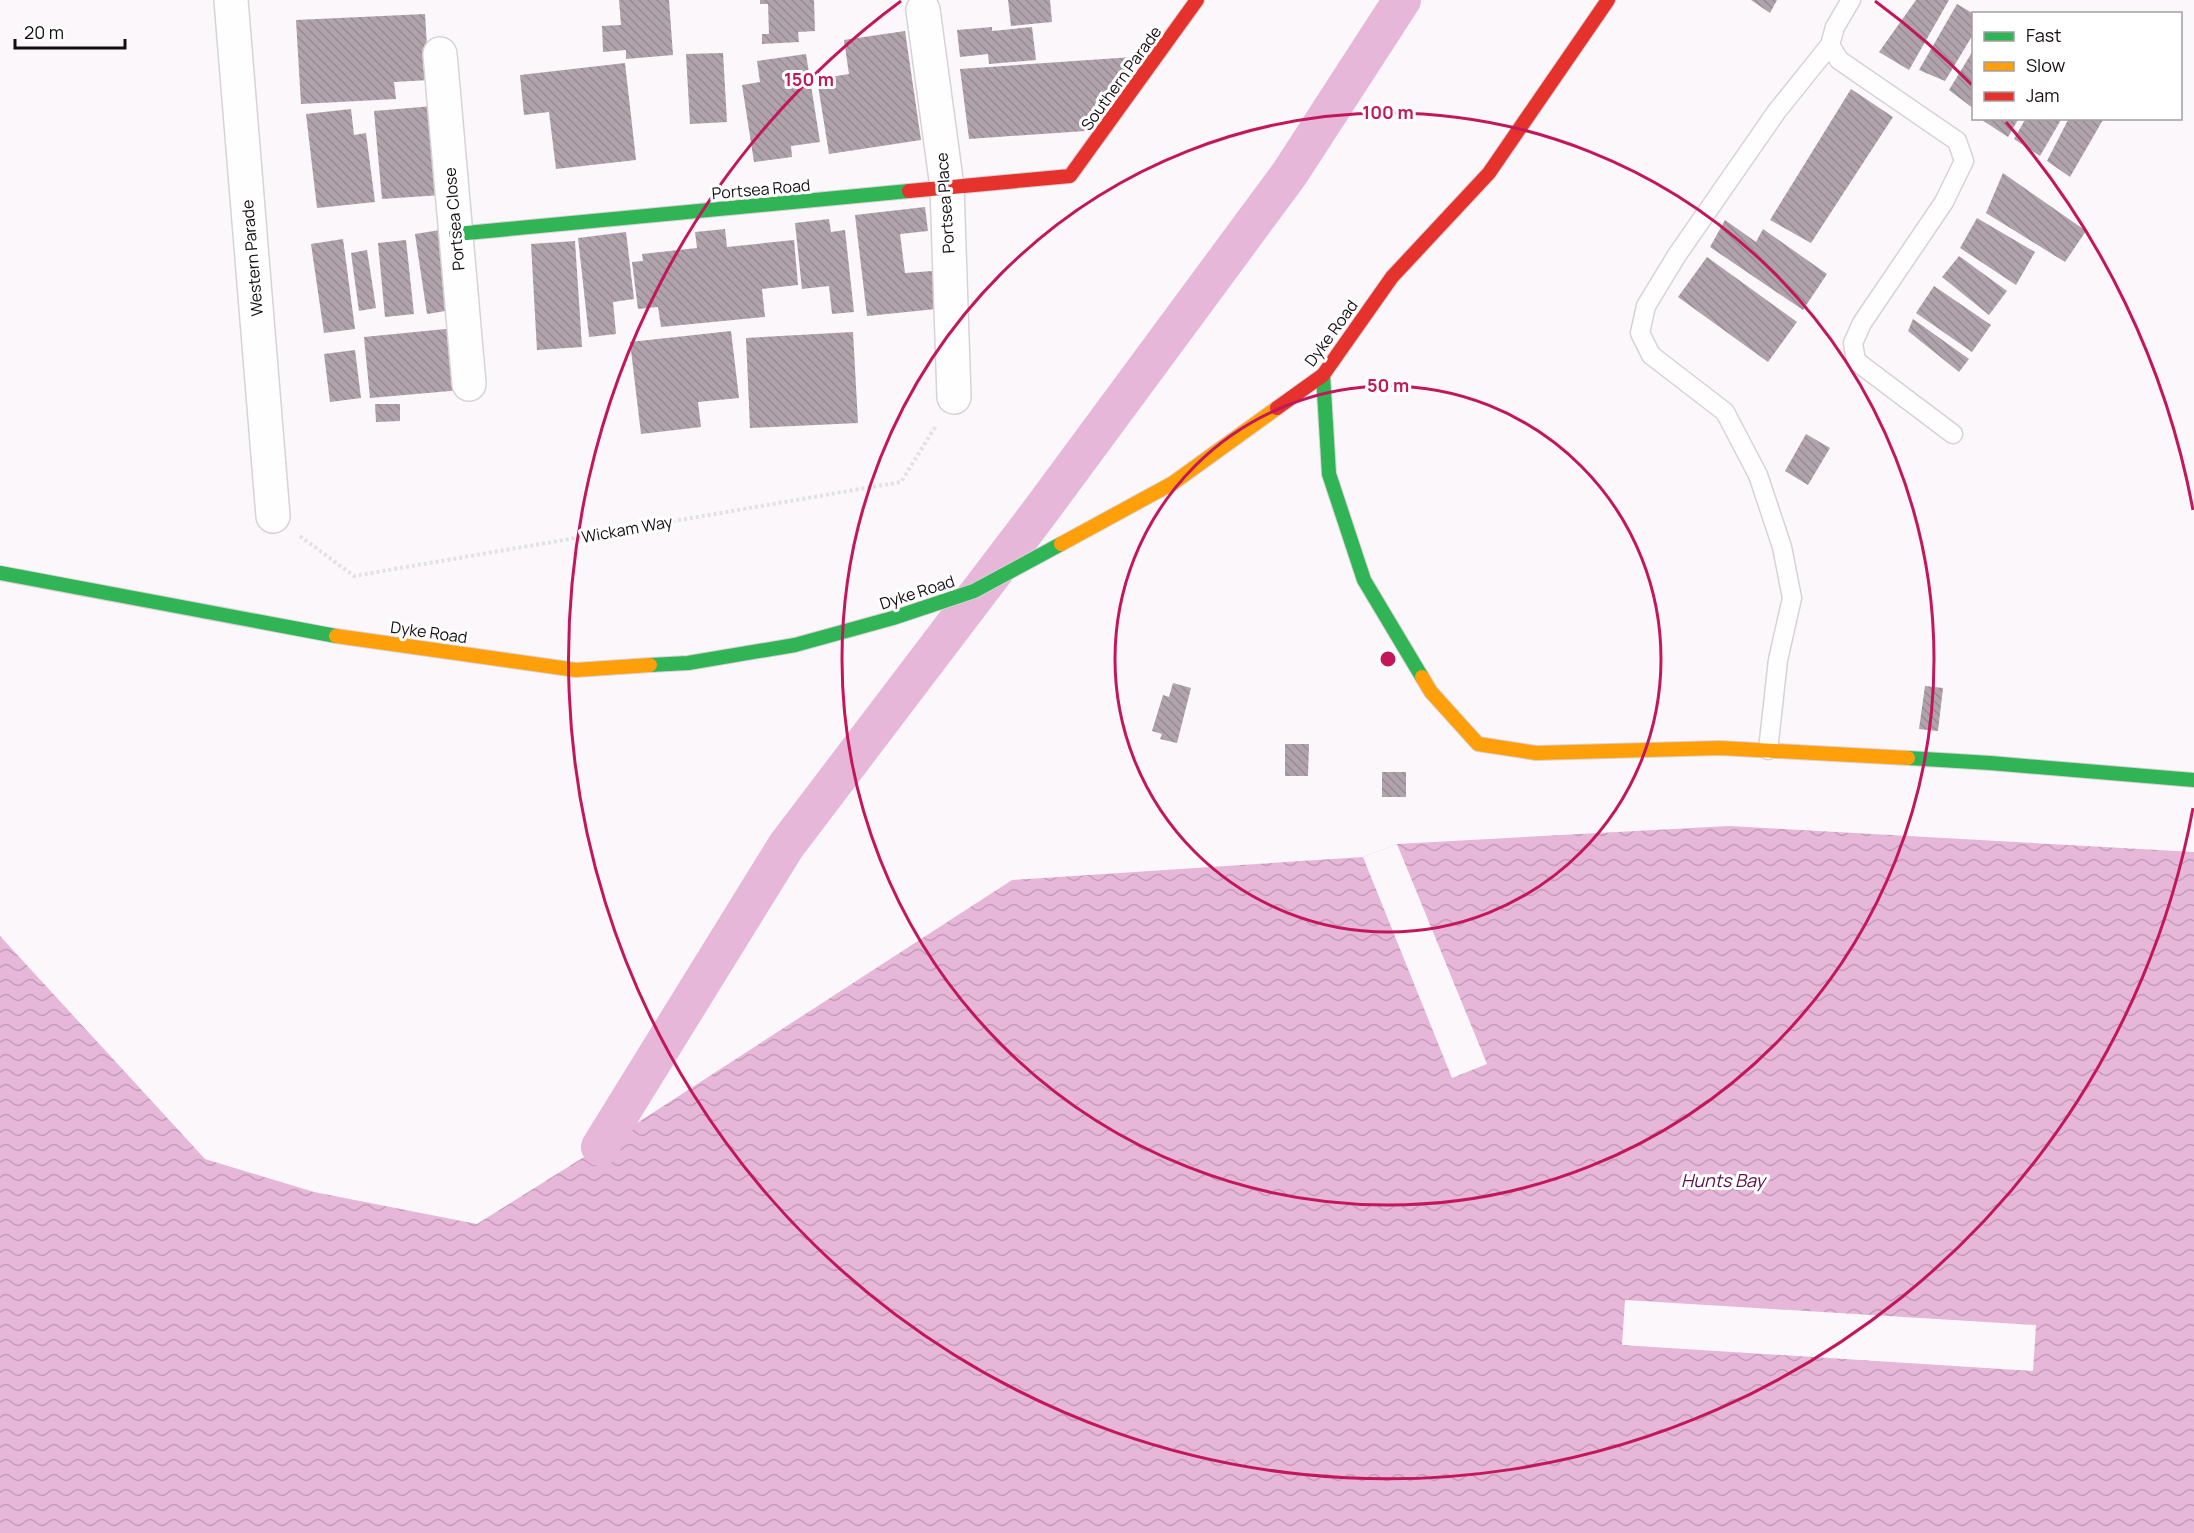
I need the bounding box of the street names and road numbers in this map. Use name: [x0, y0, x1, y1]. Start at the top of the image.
street label: Southern Parade: [1076, 21, 1166, 135]
street label: Portsea Place: [930, 152, 960, 254]
street label: Portsea Close: [439, 167, 469, 271]
street label: Portsea Road: [711, 174, 811, 204]
street label: Western Parade: [236, 199, 268, 317]
street label: Dyke Road: [1299, 295, 1363, 371]
street label: Wickam Way: [580, 510, 675, 548]
street label: Dyke Road: [877, 570, 957, 614]
street label: Dyke Road: [389, 616, 469, 648]

